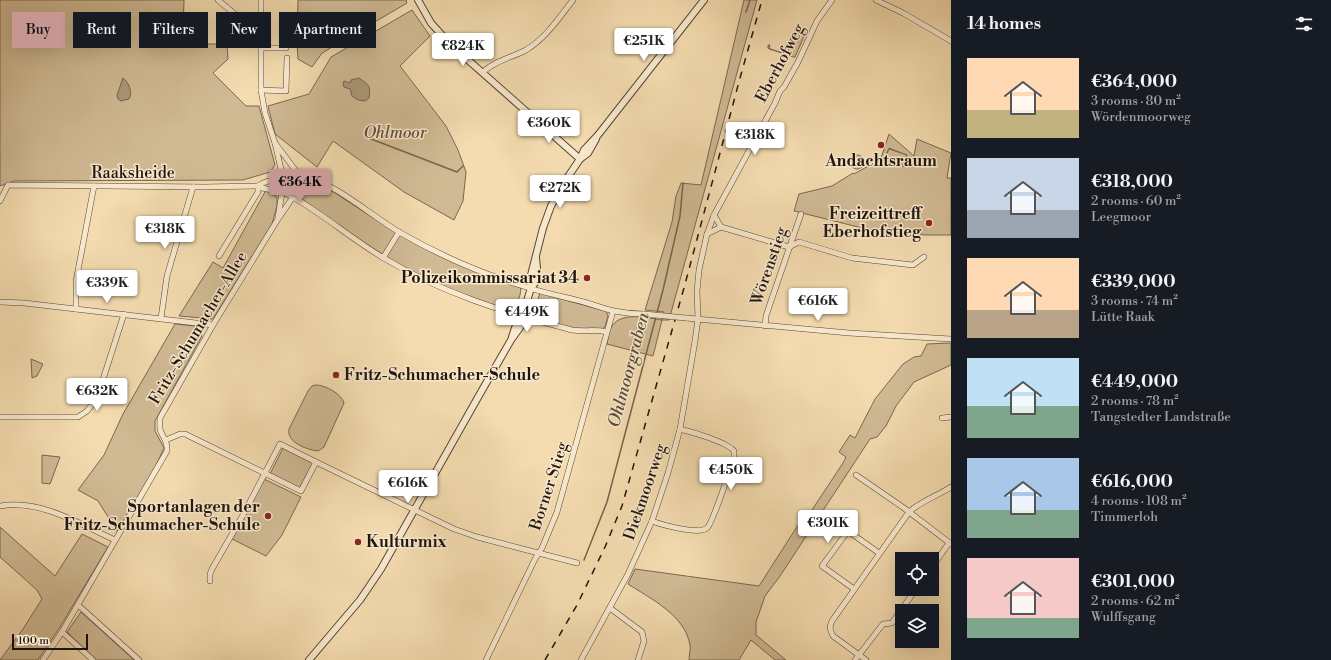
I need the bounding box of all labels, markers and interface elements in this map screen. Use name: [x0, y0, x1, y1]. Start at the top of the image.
chip: Buy: [12, 12, 65, 48]
chip: Rent: [73, 12, 131, 48]
chip: Filters: [139, 12, 208, 48]
chip: New: [216, 12, 271, 48]
chip: Apartment: [279, 12, 376, 48]
text: 14 homes: [967, 13, 1041, 35]
icon: filters: [1293, 13, 1315, 35]
street label: Eberhofweg: [751, 20, 809, 106]
pin: €251K: [616, 28, 672, 62]
pin: €824K: [435, 33, 491, 67]
text: €251K: [623, 33, 665, 49]
text: €824K: [441, 38, 485, 54]
text: €364,000: [1091, 71, 1177, 93]
icon: home: [999, 74, 1047, 122]
text: 3 rooms · 80 m²: [1091, 93, 1181, 109]
text: Wördenmoorweg: [1091, 109, 1191, 125]
pin: €360K: [521, 110, 577, 144]
text: €360K: [527, 115, 571, 131]
pin: €318K: [727, 122, 783, 156]
park label: Ohlmoor: [364, 123, 428, 143]
text: €318K: [735, 127, 775, 143]
marker: Andachtsraum: [876, 140, 886, 150]
place label: Andachtsraum: [824, 151, 937, 171]
street label: Raaksheide: [91, 163, 175, 183]
pin: €364K: [272, 169, 328, 203]
text: €318,000: [1091, 171, 1173, 193]
text: €364K: [278, 174, 322, 190]
icon: home: [999, 174, 1047, 222]
pin: €272K: [532, 175, 588, 209]
text: €272K: [539, 180, 581, 196]
text: 2 rooms · 60 m²: [1091, 193, 1181, 209]
place label: Freizeittreff Eberhofstieg: [823, 204, 923, 242]
text: Leegmoor: [1091, 209, 1151, 225]
pin: €318K: [137, 216, 193, 250]
marker: Freizeittreff Eberhofstieg: [924, 218, 934, 228]
text: €318K: [145, 221, 185, 237]
street label: Wörenstieg: [746, 224, 792, 309]
street label: Fritz-Schumacher-Allee: [144, 248, 252, 408]
place label: Polizeikommissariat 34: [401, 268, 579, 288]
pin: €339K: [79, 270, 135, 304]
text: €339,000: [1091, 271, 1176, 293]
marker: Polizeikommissariat 34: [582, 273, 592, 283]
icon: home: [999, 274, 1047, 322]
text: €339K: [86, 275, 128, 291]
pin: €616K: [790, 288, 846, 322]
text: €616K: [798, 293, 838, 309]
text: 3 rooms · 74 m²: [1091, 293, 1178, 309]
pin: €449K: [499, 299, 555, 333]
text: €449K: [505, 304, 549, 320]
text: Lütte Raak: [1091, 309, 1155, 325]
water label: Ohlmoorgraben: [603, 310, 655, 430]
place label: Fritz-Schumacher-Schule: [344, 365, 541, 385]
marker: Fritz-Schumacher-Schule: [331, 370, 341, 380]
text: €449,000: [1091, 371, 1178, 393]
icon: home: [999, 374, 1047, 422]
pin: €632K: [69, 378, 125, 412]
text: €632K: [75, 383, 119, 399]
text: 2 rooms · 78 m²: [1091, 393, 1179, 409]
text: Tangstedter Landstraße: [1091, 409, 1231, 425]
street label: Borner Stieg: [525, 439, 573, 534]
street label: Diekmoorweg: [619, 440, 671, 543]
pin: €450K: [703, 457, 759, 491]
text: €450K: [708, 462, 754, 478]
pin: €616K: [380, 470, 436, 504]
text: €616,000: [1091, 471, 1173, 493]
icon: home: [999, 474, 1047, 522]
text: €616K: [388, 475, 428, 491]
text: 4 rooms · 108 m²: [1091, 493, 1186, 509]
place label: Sportanlagen der Fritz-Schumacher-Schule: [64, 497, 260, 535]
text: Timmerloh: [1091, 509, 1158, 525]
pin: €301K: [800, 510, 856, 544]
marker: Sportanlagen der Fritz-Schumacher-Schule: [263, 511, 273, 521]
text: €301K: [807, 515, 849, 531]
place label: Kulturmix: [366, 532, 448, 552]
marker: Kulturmix: [353, 537, 363, 547]
map controls: [895, 552, 939, 648]
button: locate: [895, 552, 939, 596]
text: €301,000: [1091, 571, 1175, 593]
icon: home: [999, 574, 1047, 622]
text: 2 rooms · 62 m²: [1091, 593, 1180, 609]
button: layers: [895, 604, 939, 648]
text: Wulffsgang: [1091, 609, 1156, 625]
scale bar: [12, 632, 88, 651]
text: 100 m: [18, 634, 49, 648]

